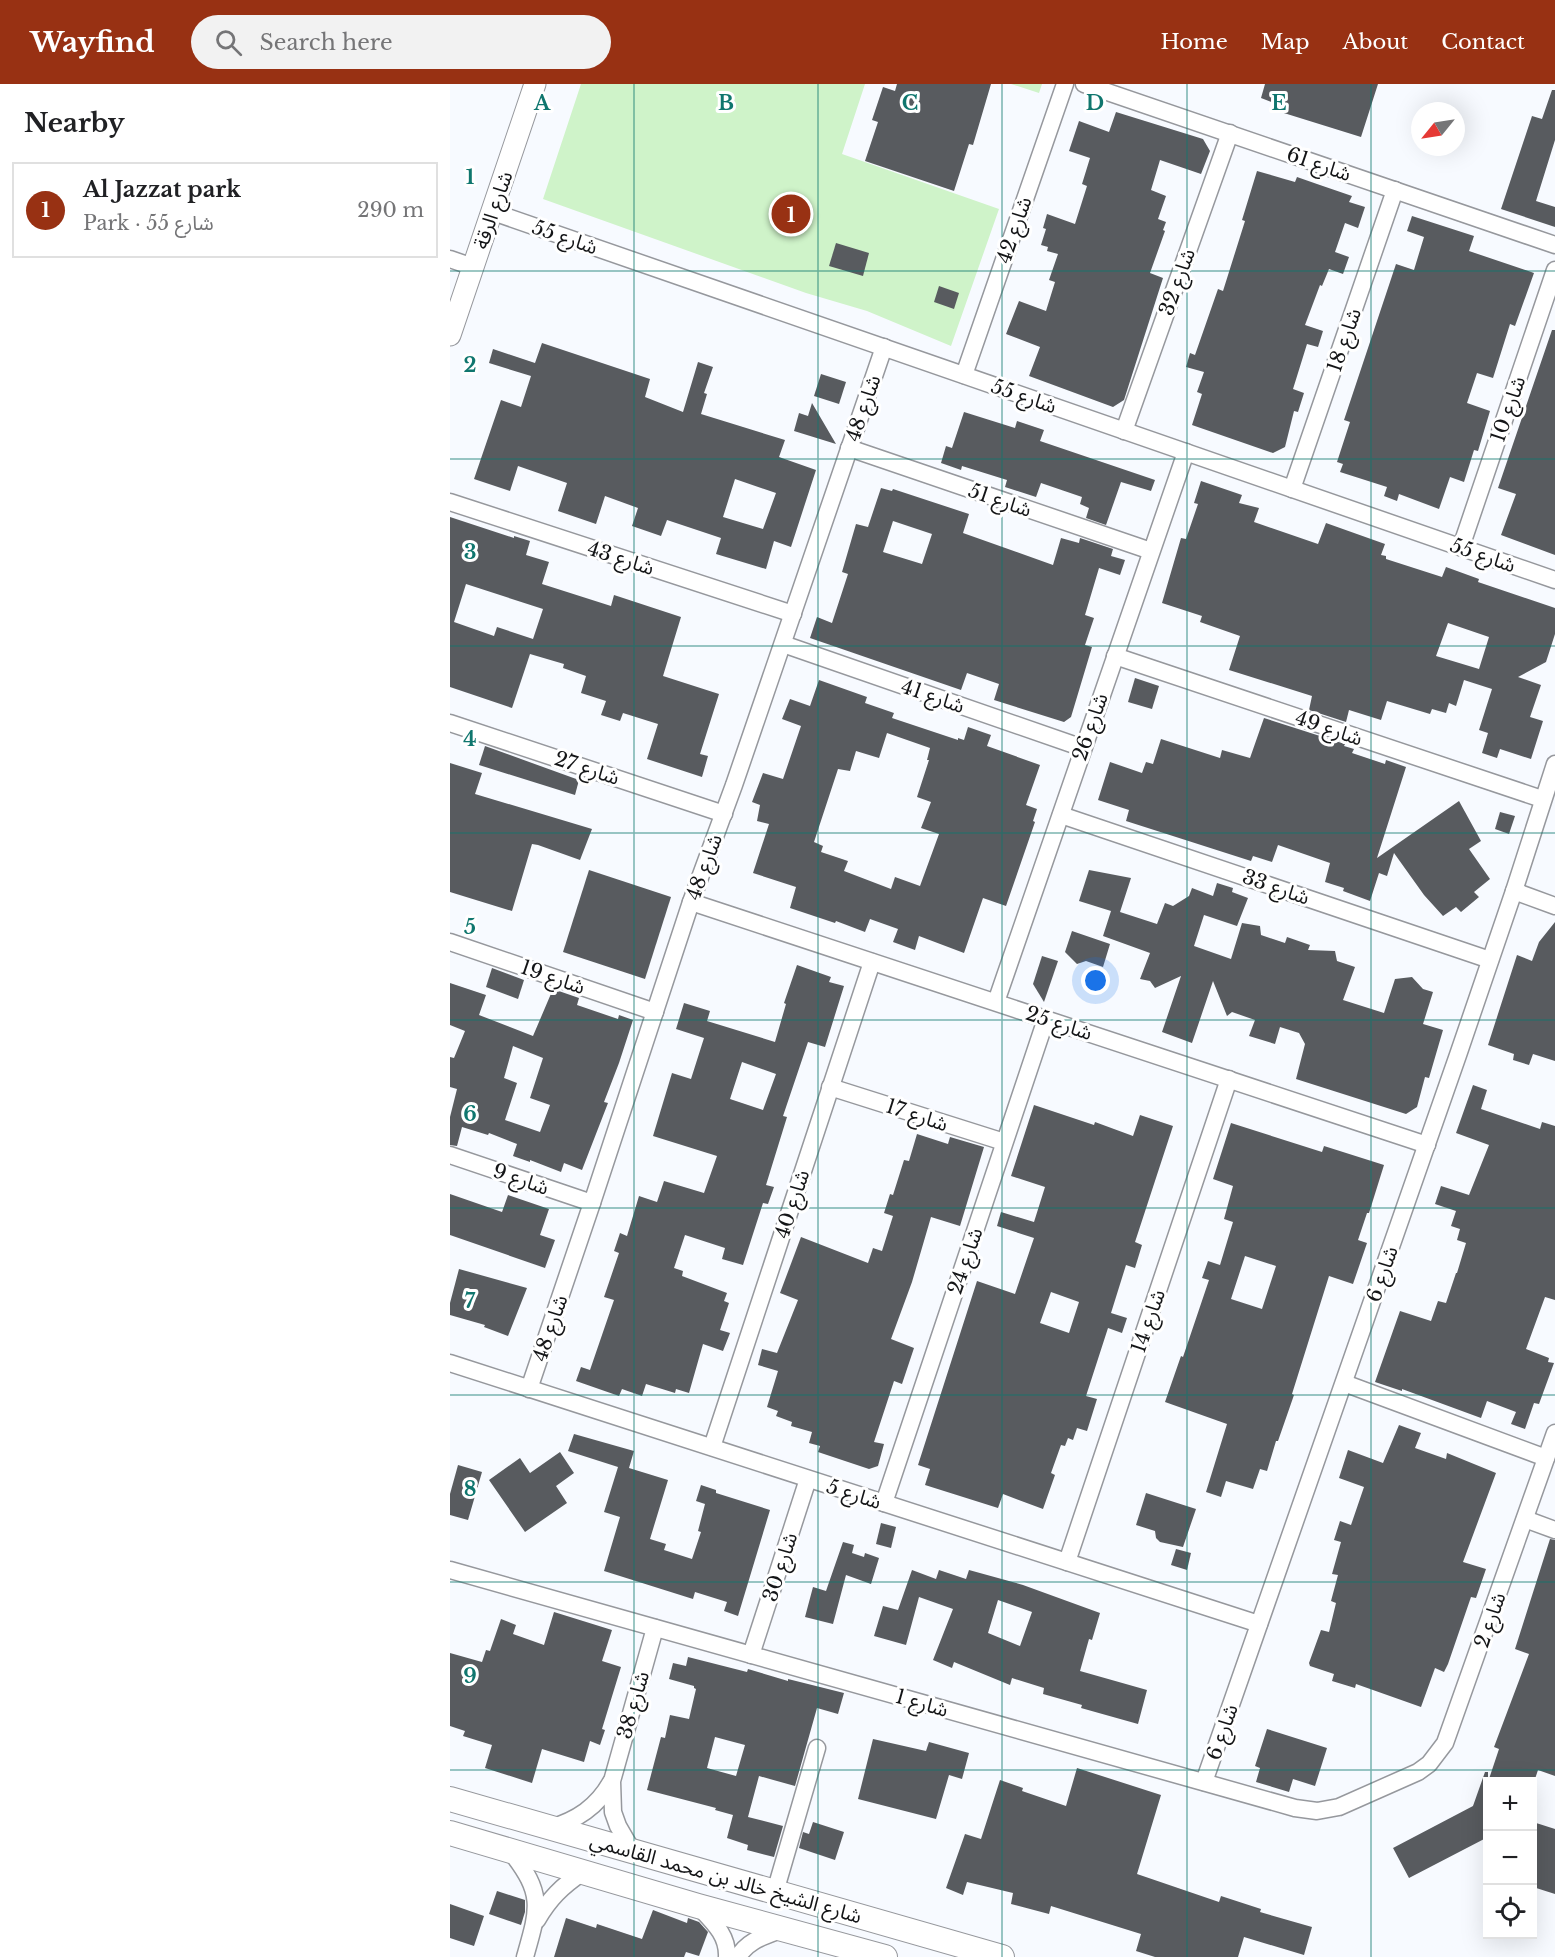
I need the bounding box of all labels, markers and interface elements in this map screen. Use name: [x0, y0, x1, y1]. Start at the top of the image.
search box: [191, 15, 611, 69]
text: Wayfind: [30, 25, 155, 60]
icon: search: [212, 26, 245, 59]
text: Search here: [260, 29, 393, 56]
text: Home: [1161, 29, 1228, 55]
text: Map: [1261, 29, 1309, 55]
text: About: [1342, 29, 1408, 55]
text: Contact: [1441, 29, 1525, 55]
text: A: [533, 91, 551, 115]
text: B: [718, 91, 734, 115]
text: C: [902, 91, 918, 115]
text: D: [1086, 91, 1104, 115]
text: E: [1271, 91, 1287, 115]
north arrow: [1411, 102, 1465, 156]
text: Nearby: [24, 107, 125, 139]
street label: شارع 61: [1283, 142, 1354, 189]
text: 1: [466, 165, 475, 189]
street label: شارع الرقة: [469, 168, 520, 253]
text: Al Jazzat park: [83, 176, 241, 203]
pin: 1: [772, 192, 810, 236]
street label: شارع 42: [991, 194, 1039, 267]
text: 1: [41, 198, 50, 222]
text: 290 m: [357, 198, 424, 222]
text: Park · شارع 55: [83, 211, 214, 235]
street label: شارع 55: [528, 215, 601, 262]
street label: شارع 32: [1154, 245, 1203, 320]
street label: شارع 18: [1322, 305, 1369, 376]
text: 2: [463, 353, 477, 377]
street label: شارع 48: [840, 372, 888, 445]
street label: شارع 10: [1486, 373, 1533, 446]
street label: شارع 55: [987, 374, 1060, 421]
street label: شارع 51: [964, 478, 1035, 525]
street label: شارع 55: [1446, 533, 1519, 580]
street label: شارع 43: [584, 536, 657, 583]
text: 3: [464, 540, 476, 564]
street label: شارع 41: [897, 674, 968, 721]
street label: شارع 26: [1067, 690, 1116, 765]
street label: شارع 49: [1291, 705, 1366, 753]
text: 4: [463, 727, 477, 751]
street label: شارع 27: [550, 746, 623, 793]
street label: شارع 48: [681, 831, 730, 904]
street label: شارع 33: [1238, 864, 1313, 912]
text: 5: [464, 915, 476, 939]
street label: شارع 19: [517, 955, 588, 1002]
your location: [1081, 966, 1110, 995]
street label: شارع 25: [1022, 1001, 1095, 1048]
street label: شارع 17: [882, 1094, 951, 1139]
text: 6: [463, 1102, 477, 1126]
street label: شارع 9: [489, 1158, 552, 1203]
street label: شارع 40: [770, 1167, 817, 1242]
street label: شارع 24: [942, 1225, 990, 1298]
street label: شارع 6: [1361, 1243, 1406, 1306]
street label: شارع 14: [1126, 1286, 1173, 1357]
text: 7: [465, 1289, 476, 1313]
street label: شارع 48: [527, 1292, 575, 1365]
street label: شارع 5: [823, 1474, 884, 1517]
text: 8: [464, 1477, 476, 1501]
street label: شارع 30: [758, 1529, 805, 1606]
street label: شارع 2: [1469, 1589, 1513, 1652]
text: 9: [463, 1664, 477, 1688]
street label: شارع 38: [612, 1668, 657, 1742]
street label: شارع 1: [892, 1684, 951, 1725]
street label: شارع 6: [1201, 1701, 1246, 1764]
map controls: [1483, 1777, 1537, 1939]
button: +: [1483, 1777, 1537, 1831]
street label: شارع الشيخ خالد بن محمد القاسمي: [586, 1828, 865, 1932]
button: −: [1483, 1831, 1537, 1885]
button: locate: [1483, 1885, 1537, 1939]

